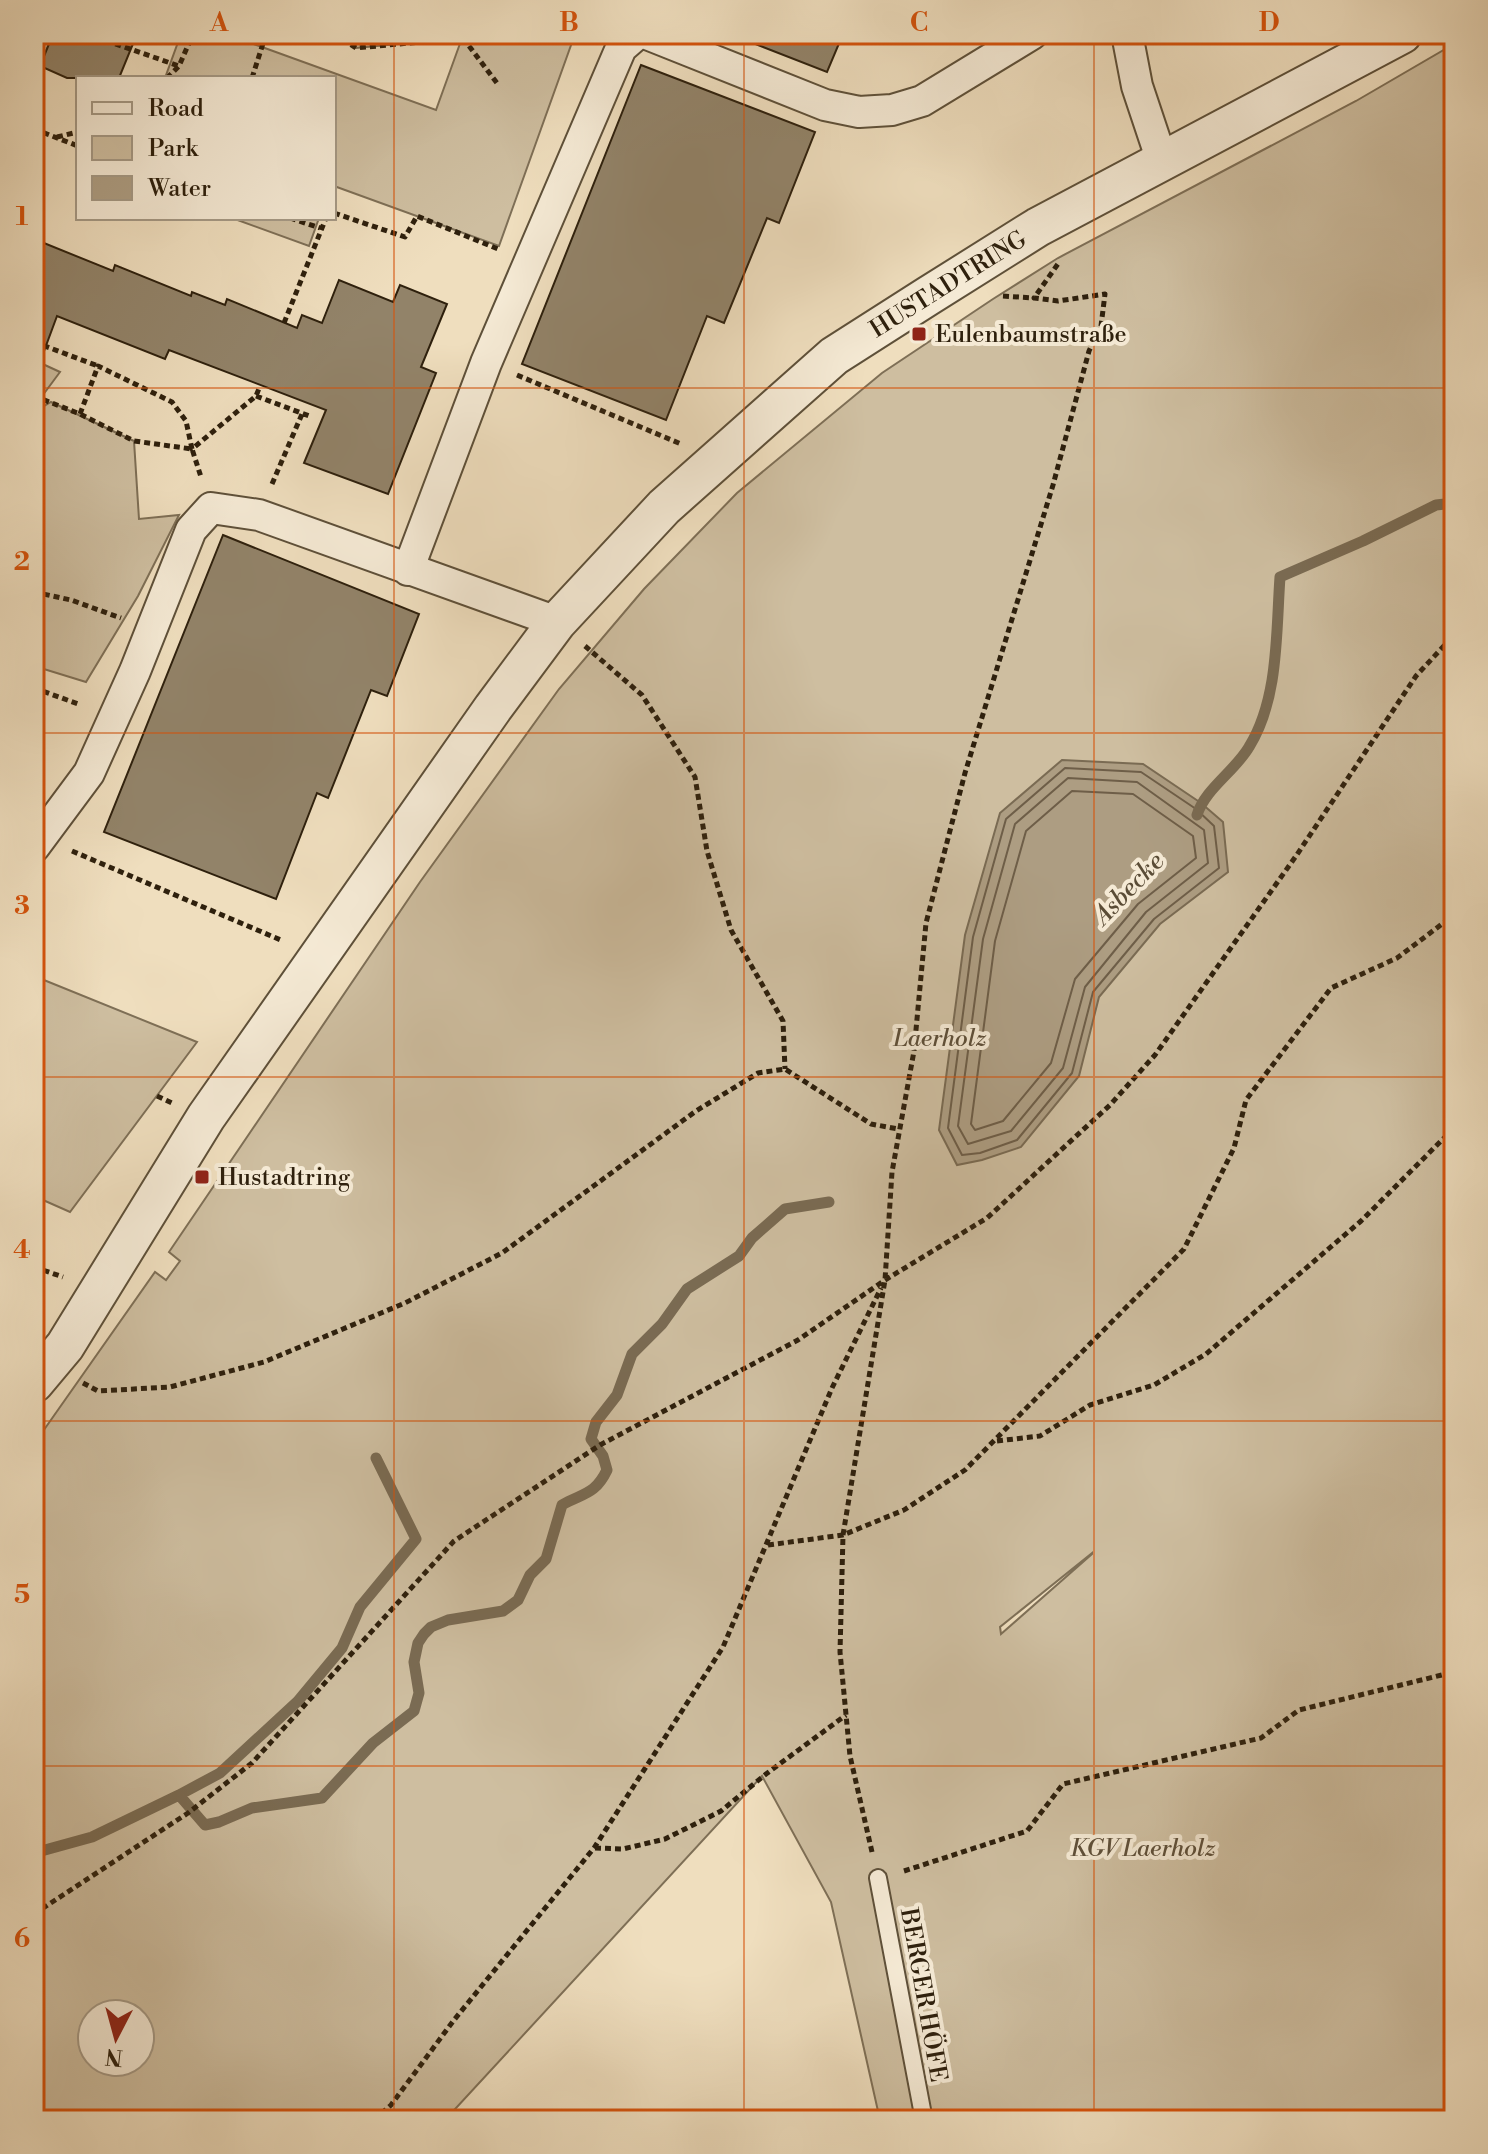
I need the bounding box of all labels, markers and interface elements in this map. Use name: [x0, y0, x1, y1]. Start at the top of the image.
text: A: [209, 7, 229, 39]
text: B: [559, 7, 579, 39]
text: C: [910, 7, 928, 39]
text: D: [1259, 7, 1279, 39]
legend: [76, 76, 336, 220]
text: Road: [148, 94, 204, 124]
text: Park: [148, 134, 199, 164]
text: Water: [147, 174, 211, 204]
text: 1: [16, 201, 29, 233]
street label: HUSTADTRING: [865, 224, 1033, 345]
place label: Eulenbaumstraße: [935, 320, 1127, 350]
marker: Eulenbaumstraße: [910, 325, 928, 343]
text: 2: [14, 546, 30, 578]
water label: Asbecke: [1085, 846, 1171, 934]
text: 3: [14, 890, 30, 922]
park label: Laerholz: [892, 1024, 987, 1054]
place label: Hustadtring: [218, 1163, 351, 1193]
marker: Hustadtring: [193, 1168, 211, 1186]
text: 4: [13, 1234, 31, 1266]
text: 5: [14, 1579, 30, 1611]
park label: KGV Laerholz: [1070, 1834, 1216, 1864]
street label: BERGER HÖFE: [893, 1905, 954, 2084]
text: 6: [14, 1923, 30, 1955]
north arrow: [76, 1998, 156, 2078]
text: N: [103, 2042, 124, 2071]

